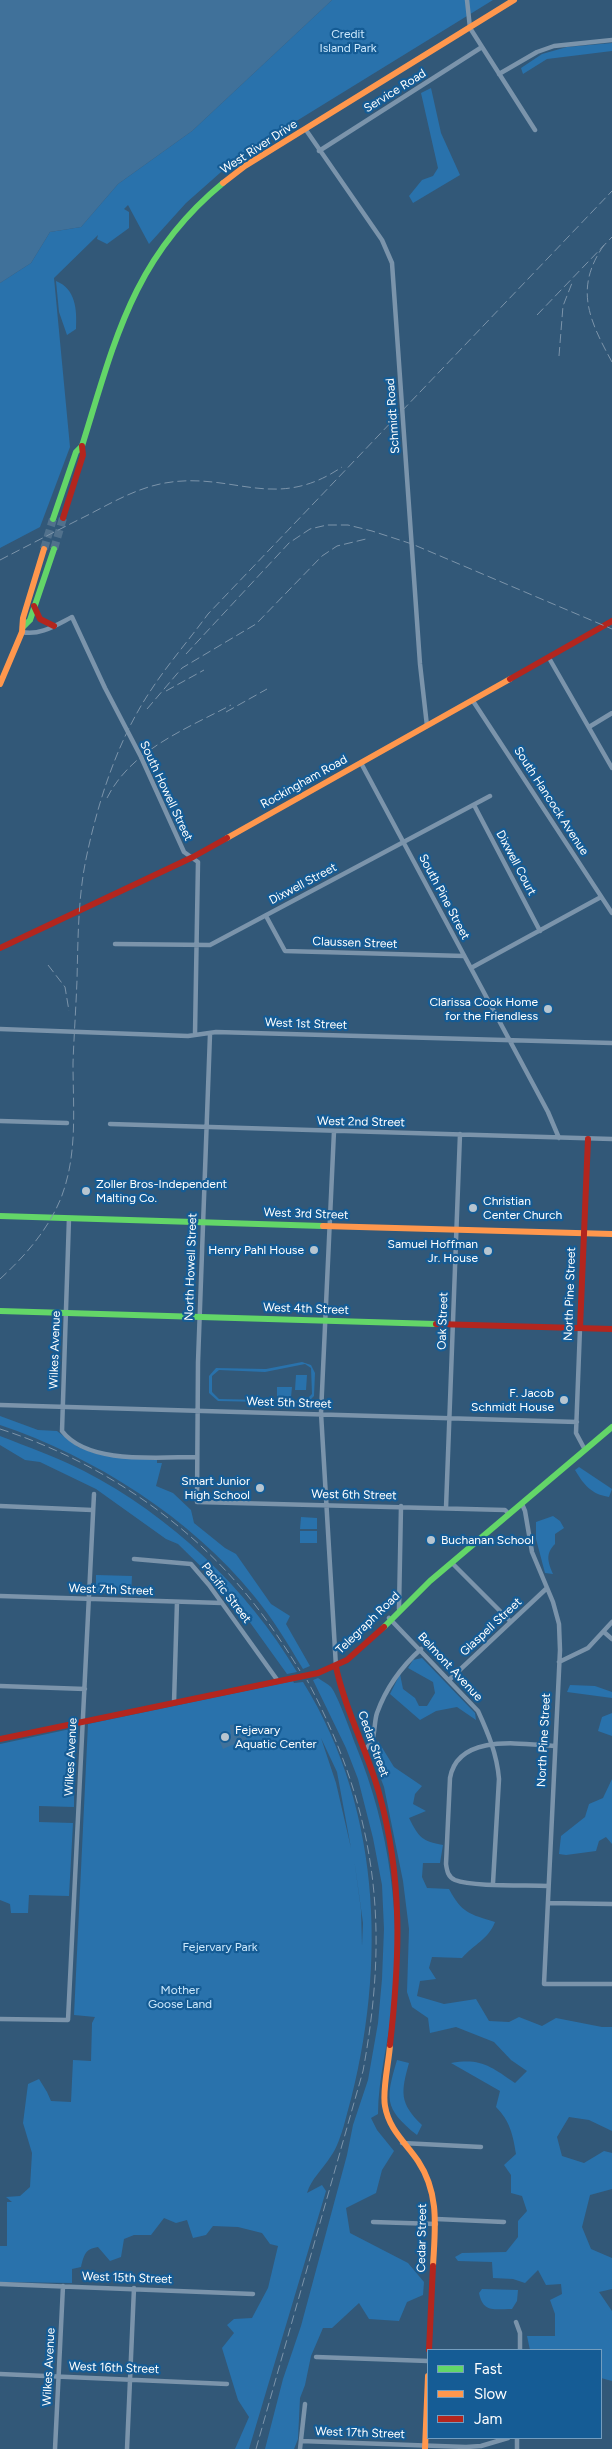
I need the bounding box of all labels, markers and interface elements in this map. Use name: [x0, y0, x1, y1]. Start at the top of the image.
park label: Credit Island Park: [319, 27, 377, 55]
street label: Service Road: [361, 66, 429, 116]
street label: West River Drive: [218, 117, 300, 177]
street label: Schmidt Road: [383, 378, 403, 454]
street label: South Howell Street: [137, 739, 195, 843]
street label: South Hancock Avenue: [511, 744, 591, 858]
street label: Rockingham Road: [258, 752, 350, 812]
street label: Dixwell Court: [493, 828, 539, 898]
street label: South Pine Street: [415, 852, 473, 942]
street label: Dixwell Street: [267, 860, 339, 908]
street label: Claussen Street: [312, 934, 398, 952]
place label: Clarissa Cook Home for the Friendless: [429, 995, 538, 1023]
marker: Clarissa Cook Home for the Friendless: [542, 1003, 554, 1015]
street label: West 1st Street: [265, 1015, 347, 1033]
street label: West 2nd Street: [317, 1114, 405, 1130]
place label: Zoller Bros-Independent Malting Co.: [96, 1177, 227, 1205]
marker: Zoller Bros-Independent Malting Co.: [80, 1185, 92, 1197]
place label: Christian Center Church: [483, 1194, 562, 1222]
marker: Christian Center Church: [467, 1202, 479, 1214]
street label: West 3rd Street: [263, 1205, 349, 1223]
street label: North Howell Street: [182, 1213, 200, 1321]
place label: Samuel Hoffman Jr. House: [388, 1237, 478, 1265]
place label: Henry Pahl House: [208, 1243, 304, 1257]
marker: Henry Pahl House: [308, 1244, 320, 1256]
marker: Samuel Hoffman Jr. House: [482, 1245, 494, 1257]
street label: North Pine Street: [561, 1247, 579, 1341]
street label: Oak Street: [435, 1292, 451, 1350]
street label: West 4th Street: [263, 1300, 349, 1318]
street label: Wilkes Avenue: [46, 1311, 64, 1389]
place label: F. Jacob Schmidt House: [471, 1386, 554, 1414]
street label: West 5th Street: [246, 1394, 332, 1412]
marker: F. Jacob Schmidt House: [558, 1394, 570, 1406]
place label: Smart Junior High School: [181, 1474, 250, 1502]
marker: Smart Junior High School: [254, 1482, 266, 1494]
street label: West 6th Street: [311, 1487, 397, 1503]
place label: Buchanan School: [441, 1533, 534, 1547]
marker: Buchanan School: [425, 1534, 437, 1546]
street label: Pacific Street: [198, 1560, 254, 1626]
street label: West 7th Street: [68, 1581, 154, 1599]
street label: Telegraph Road: [333, 1589, 403, 1657]
street label: Glaspell Street: [457, 1595, 525, 1659]
street label: Belmont Avenue: [415, 1630, 485, 1704]
street label: North Pine Street: [534, 1693, 554, 1787]
street label: Cedar Street: [354, 1709, 392, 1779]
street label: Wilkes Avenue: [62, 1718, 80, 1796]
place label: Fejevary Aquatic Center: [235, 1723, 317, 1751]
marker: Fejevary Aquatic Center: [219, 1731, 231, 1743]
park label: Fejervary Park: [182, 1940, 258, 1954]
park label: Mother Goose Land: [148, 1983, 212, 2011]
street label: Cedar Street: [414, 2203, 430, 2273]
street label: West 15th Street: [82, 2269, 172, 2287]
street label: Wilkes Avenue: [40, 2328, 58, 2406]
legend: [427, 2349, 602, 2439]
street label: West 16th Street: [69, 2359, 159, 2377]
text: Fast: [474, 2360, 502, 2378]
text: Slow: [474, 2385, 507, 2403]
text: Jam: [474, 2410, 502, 2428]
street label: West 17th Street: [315, 2424, 405, 2442]

